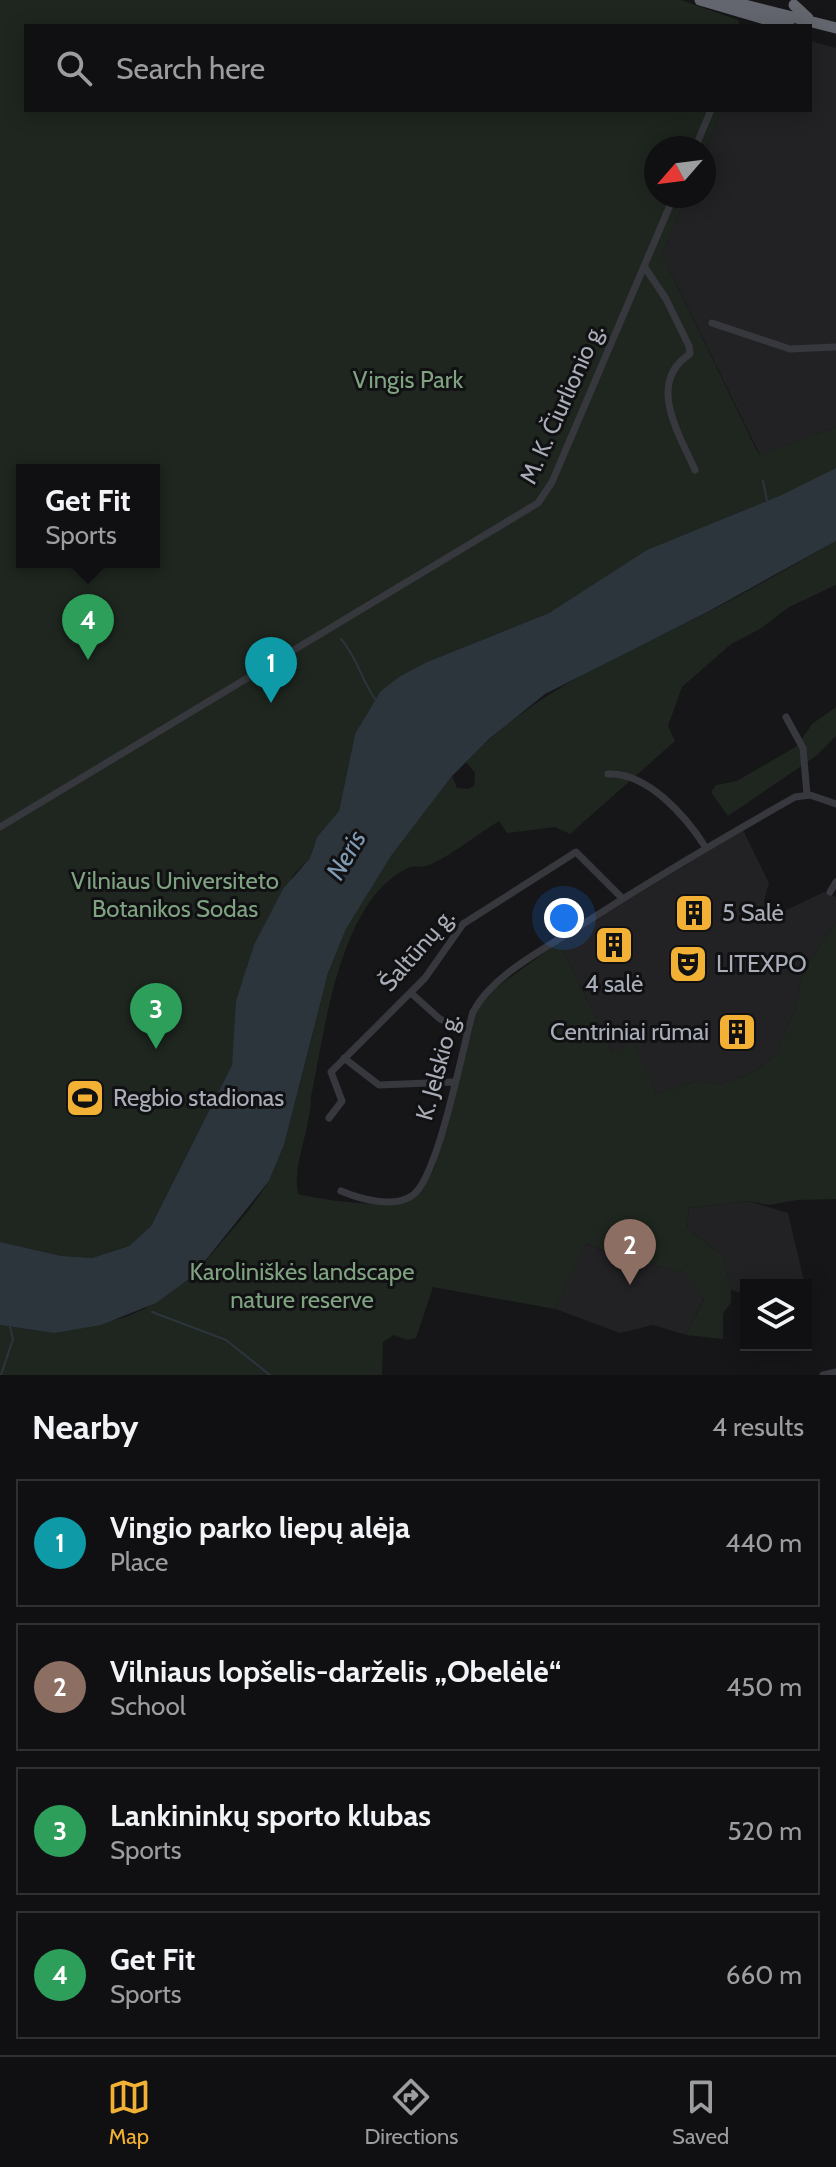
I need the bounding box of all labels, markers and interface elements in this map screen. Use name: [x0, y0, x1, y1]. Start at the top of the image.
search box: [24, 24, 812, 112]
icon: search: [52, 46, 96, 90]
text: Search here: [116, 50, 265, 87]
north arrow: [644, 136, 716, 208]
street label: M. K. Čiurlionio g.: [513, 319, 610, 488]
park label: Vingis Park: [353, 365, 463, 394]
popup: [16, 464, 160, 568]
text: Get Fit: [45, 482, 131, 519]
text: Sports: [45, 519, 117, 551]
pin: 4: [62, 594, 114, 660]
pin: 1: [245, 637, 297, 703]
water label: Neris: [319, 824, 373, 886]
park label: Vilniaus Universiteto Botanikos Sodas: [71, 866, 279, 923]
building icon: 5 Salė: [673, 892, 715, 934]
your location: [544, 898, 584, 938]
place label: 5 Salė: [722, 898, 784, 927]
street label: Šaltūnų g.: [373, 902, 460, 997]
building icon: 4 salė: [593, 924, 635, 966]
theatre icon: LITEXPO: [667, 943, 709, 985]
place label: LITEXPO: [716, 949, 807, 978]
place label: 4 salė: [585, 969, 643, 998]
pin: 3: [130, 983, 182, 1049]
street label: K. Jelskio g.: [409, 1010, 466, 1123]
building icon: Centriniai rūmai: [716, 1011, 758, 1053]
place label: Centriniai rūmai: [550, 1017, 709, 1046]
sports icon: Regbio stadionas: [64, 1077, 106, 1119]
place label: Regbio stadionas: [113, 1083, 284, 1112]
pin: 2: [604, 1219, 656, 1285]
park label: Karoliniškės landscape nature reserve: [189, 1257, 415, 1314]
map controls: [740, 1279, 812, 1351]
button: layers: [740, 1279, 812, 1351]
text: Nearby: [32, 1406, 139, 1448]
text: 4 results: [712, 1411, 804, 1443]
text: Vingio parko liepų alėja: [110, 1509, 410, 1546]
text: 1: [55, 1527, 65, 1559]
text: 440 m: [725, 1527, 802, 1559]
text: Place: [110, 1546, 168, 1578]
text: Vilniaus lopšelis-darželis „Obelėlė“: [110, 1653, 561, 1690]
text: 2: [53, 1671, 67, 1703]
text: 450 m: [726, 1671, 802, 1703]
text: School: [110, 1690, 186, 1722]
text: Lankininkų sporto klubas: [110, 1797, 431, 1834]
text: 3: [53, 1815, 67, 1847]
text: 520 m: [728, 1815, 802, 1847]
text: Sports: [110, 1834, 182, 1866]
text: Get Fit: [110, 1941, 195, 1978]
text: 4: [52, 1959, 68, 1991]
text: 660 m: [726, 1959, 802, 1991]
text: Sports: [110, 1978, 182, 2010]
tab: Map: [107, 2075, 151, 2150]
tab: Directions: [364, 2075, 458, 2150]
tab: Saved: [672, 2075, 729, 2150]

